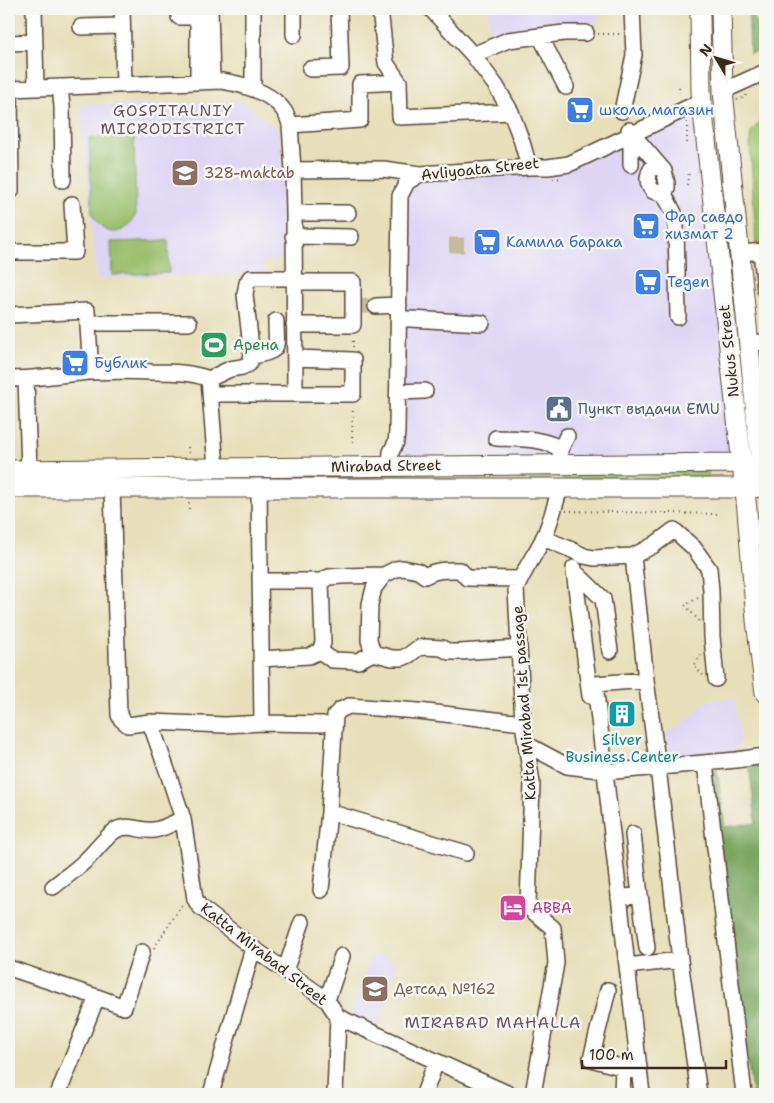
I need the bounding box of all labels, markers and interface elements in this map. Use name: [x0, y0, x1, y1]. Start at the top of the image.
north arrow: [692, 32, 742, 82]
text: N: [695, 40, 716, 60]
supermarket icon: школа магазин: [565, 95, 595, 125]
district label: GOSPITALNIY MICRODISTRICT: [100, 100, 246, 139]
place label: школа магазин: [599, 100, 714, 120]
street label: Avliyoata Street: [420, 153, 540, 185]
school or university icon: 328-maktab: [170, 158, 200, 188]
place label: 328-maktab: [204, 163, 295, 183]
place label: Фар савдо хизмат 2: [665, 207, 743, 244]
supermarket icon: Фар савдо хизмат 2: [631, 211, 661, 241]
supermarket icon: Камила барака: [472, 227, 502, 257]
place label: Камила барака: [506, 232, 623, 252]
supermarket icon: Tegen: [633, 267, 663, 297]
place label: Tegen: [667, 272, 709, 292]
street label: Nukus Street: [714, 304, 744, 398]
sports icon: Арена: [199, 330, 229, 360]
place label: Арена: [233, 335, 280, 355]
supermarket icon: Бублик: [60, 348, 90, 378]
place label: Бублик: [94, 353, 147, 373]
public building icon: Пункт выдачи EMU: [544, 394, 574, 424]
place label: Пункт выдачи EMU: [578, 399, 720, 419]
street label: Mirabad Street: [331, 455, 441, 477]
street label: Katta Mirabad 1st passage: [507, 605, 541, 801]
building icon: Silver Business Center: [607, 699, 637, 729]
place label: Silver Business Center: [565, 730, 679, 767]
hotel icon: ABBA: [498, 893, 528, 923]
street label: Katta Mirabad Street: [196, 898, 332, 1010]
place label: ABBA: [532, 898, 572, 918]
school or university icon: Детсад №162: [360, 974, 390, 1004]
place label: Детсад №162: [394, 979, 496, 999]
district label: MIRABAD MAHALLA: [405, 1012, 581, 1033]
scale bar: [582, 1038, 725, 1070]
text: 100 m: [589, 1045, 634, 1065]

